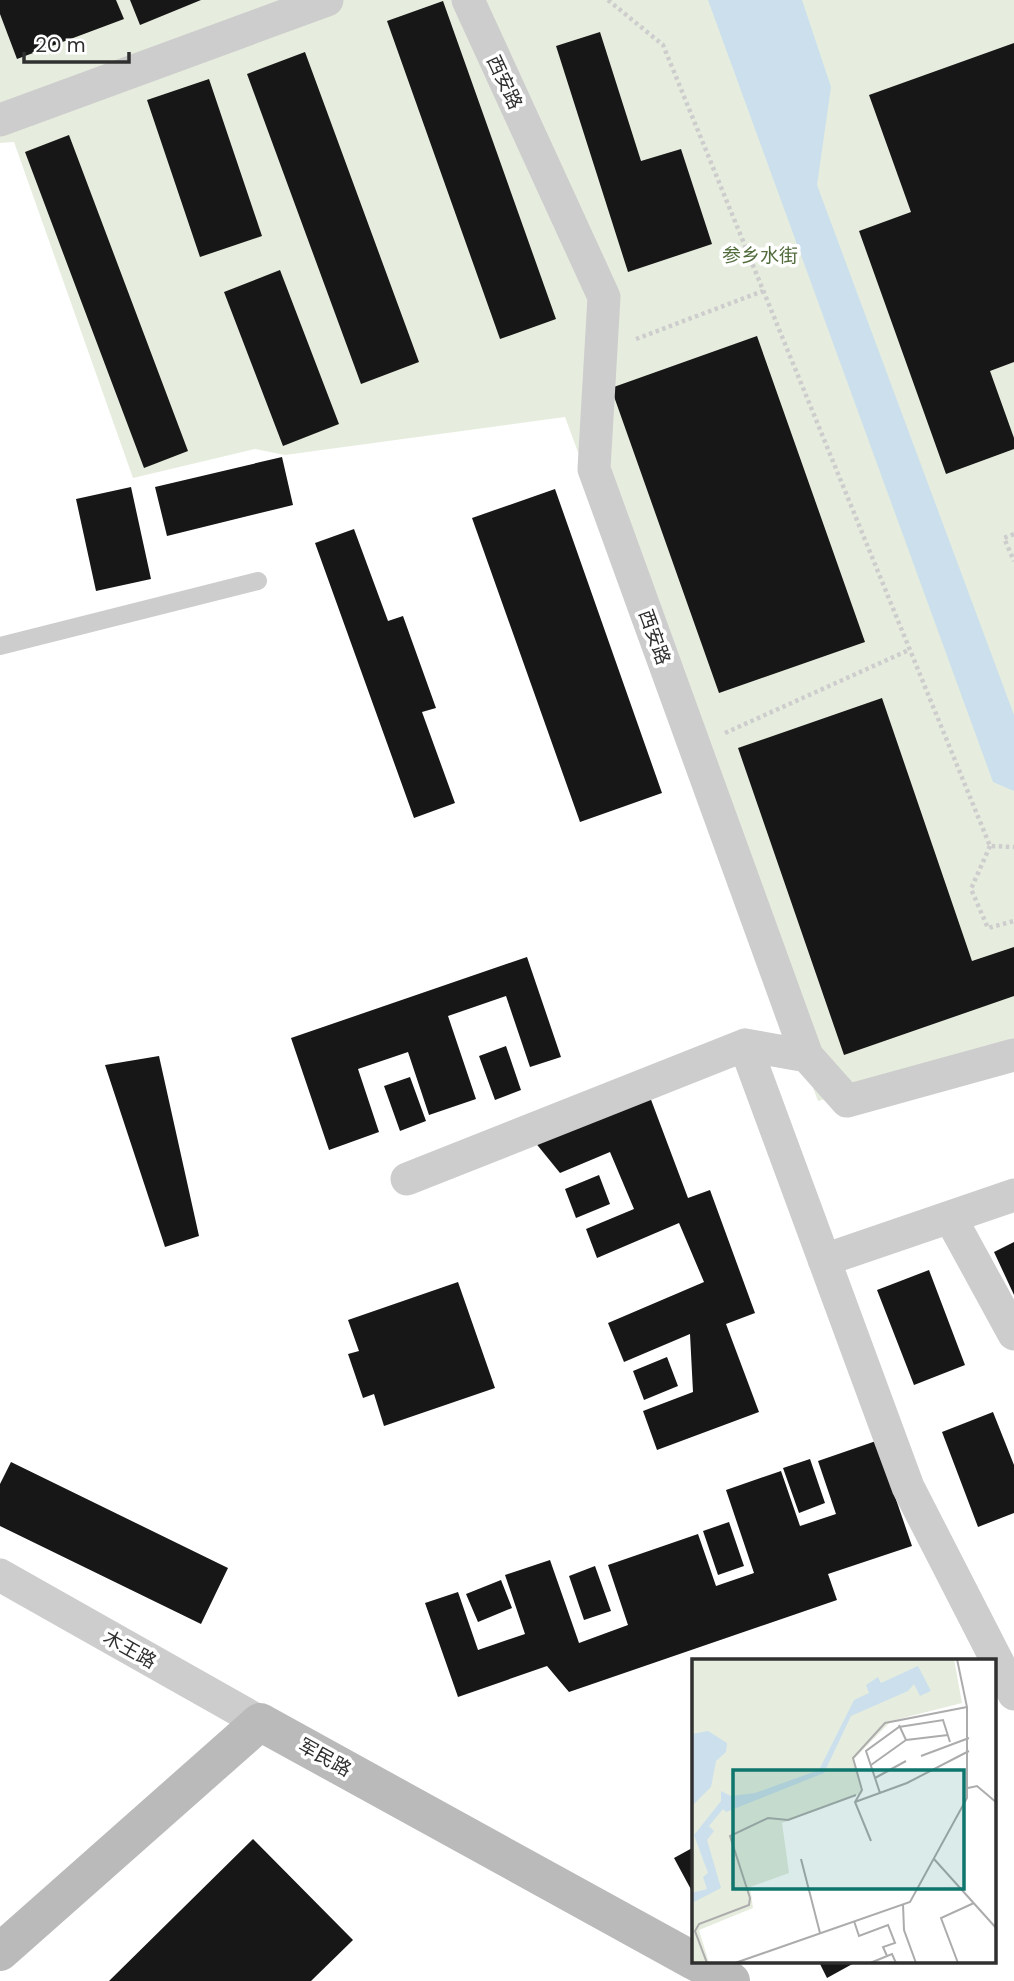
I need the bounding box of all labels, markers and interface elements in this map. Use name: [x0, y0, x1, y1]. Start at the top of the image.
scale bar: [24, 21, 130, 65]
text: 20 m: [35, 31, 86, 59]
street label: 西安路: [481, 51, 528, 113]
park label: 参乡水街: [722, 243, 798, 268]
street label: 西安路: [633, 606, 676, 668]
street label: 木王路: [99, 1625, 161, 1674]
inset map: [692, 1659, 996, 1964]
street label: 军民路: [294, 1733, 356, 1782]

